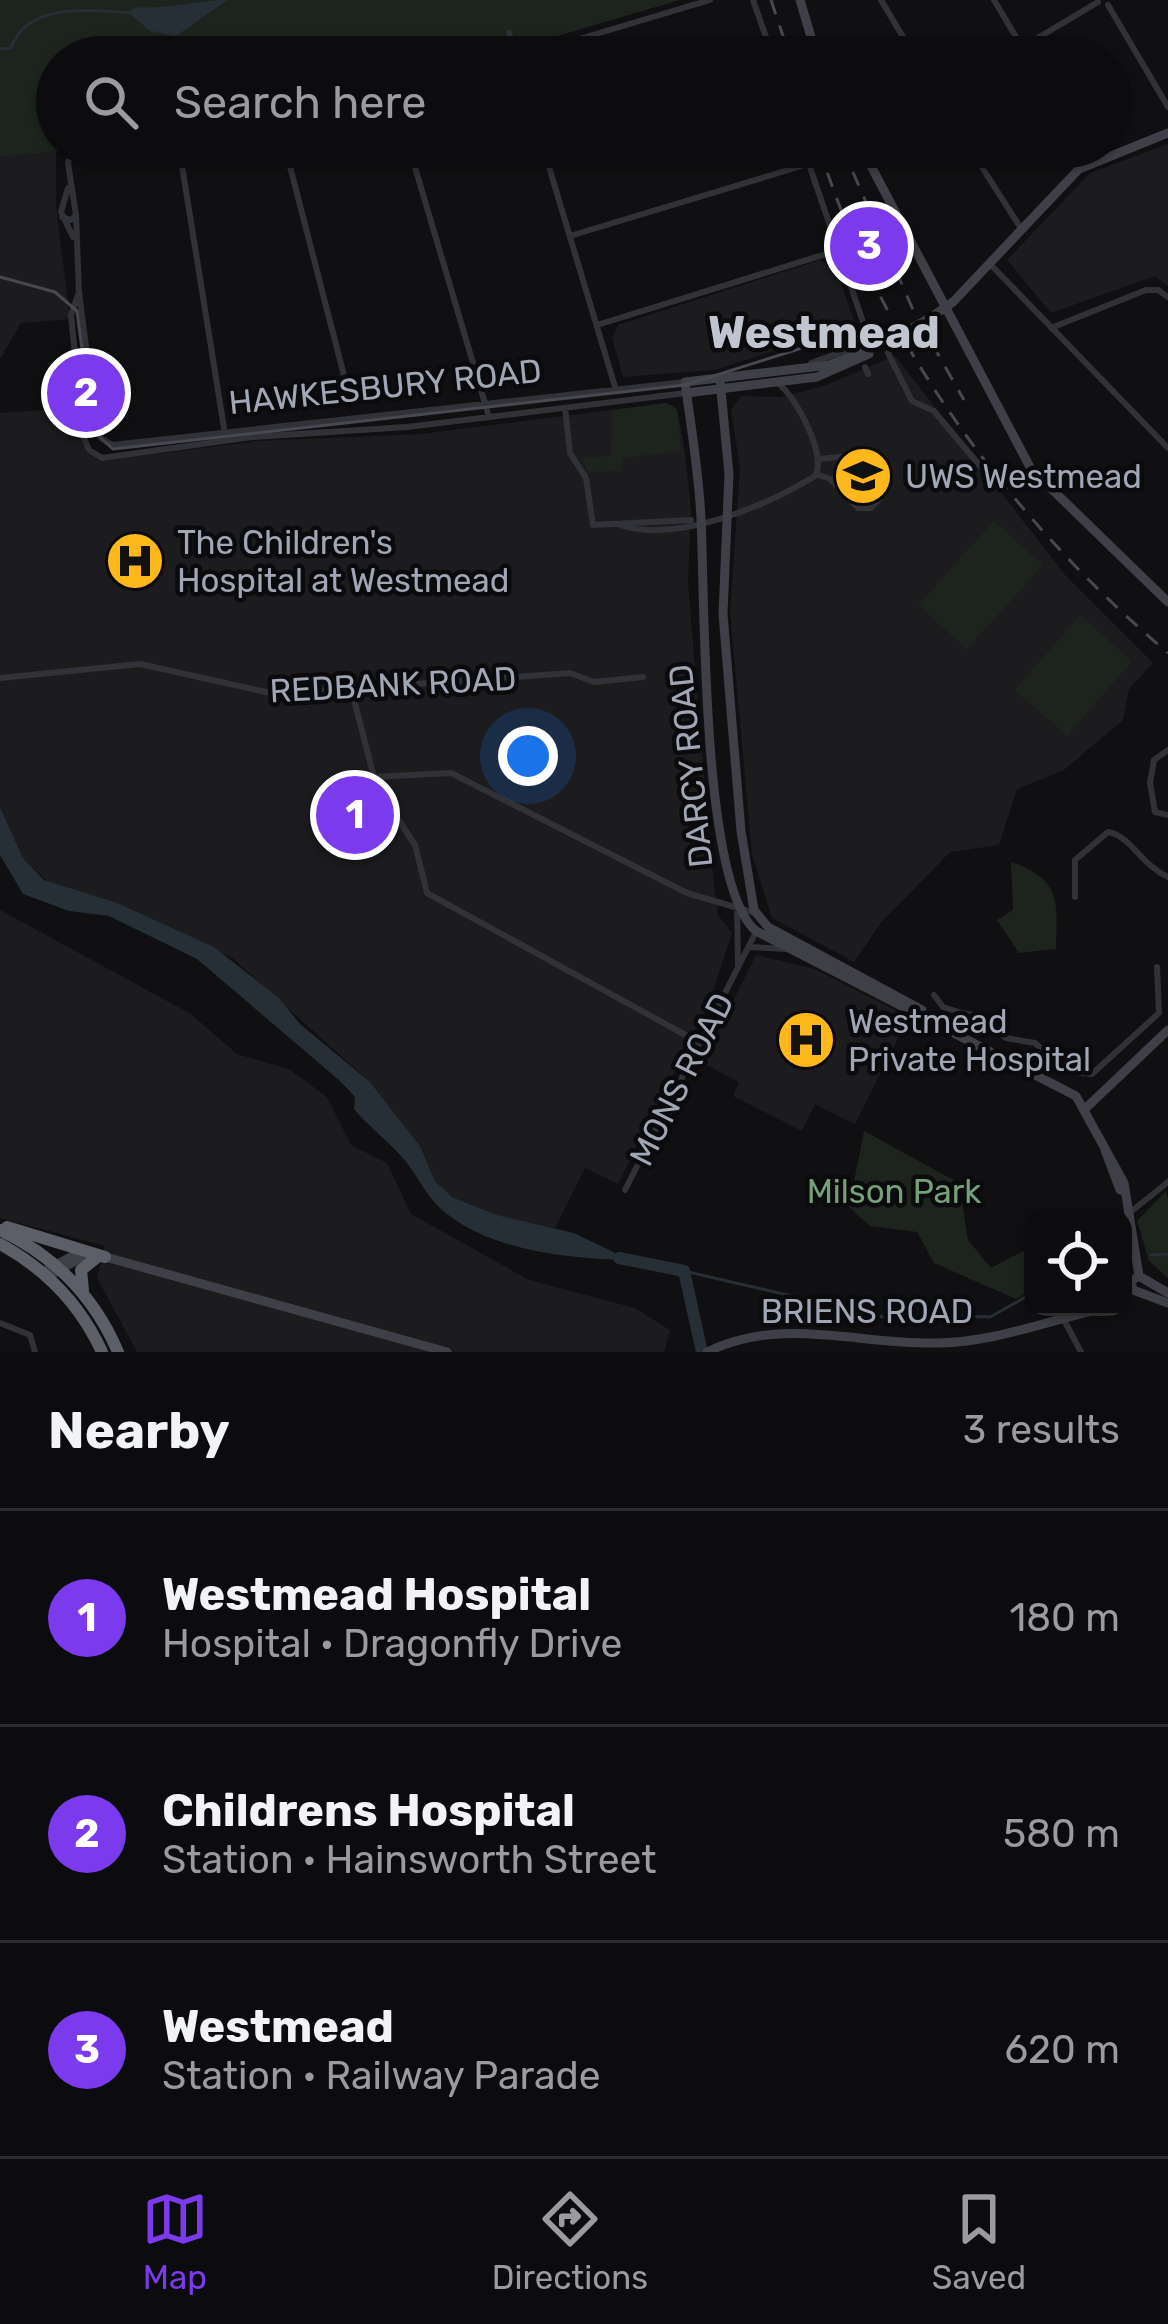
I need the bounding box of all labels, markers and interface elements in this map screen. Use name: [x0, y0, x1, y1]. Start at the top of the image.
search box: [36, 36, 1132, 168]
icon: search: [78, 69, 144, 135]
text: Search here: [174, 76, 426, 129]
pin: 3: [830, 201, 908, 291]
district label: Westmead: [708, 306, 940, 359]
pin: 2: [47, 348, 125, 438]
street label: HAWKESBURY ROAD: [227, 351, 543, 422]
school or university icon: UWS Westmead: [832, 445, 894, 507]
place label: UWS Westmead: [905, 457, 1142, 496]
place label: The Children's Hospital at Westmead: [177, 523, 509, 600]
hospital icon: The Children's Hospital at Westmead: [104, 530, 166, 592]
street label: REDBANK ROAD: [269, 659, 517, 710]
street label: DARCY ROAD: [660, 662, 721, 870]
your location: [498, 726, 558, 786]
pin: 1: [316, 770, 394, 860]
street label: MONS ROAD: [621, 986, 742, 1172]
place label: Westmead Private Hospital: [848, 1002, 1091, 1079]
hospital icon: Westmead Private Hospital: [775, 1009, 837, 1071]
park label: Milson Park: [807, 1172, 981, 1211]
map controls: [1024, 1208, 1132, 1316]
button: locate: [1024, 1208, 1132, 1316]
street label: BRIENS ROAD: [761, 1292, 973, 1331]
text: Nearby: [48, 1400, 230, 1461]
text: 3 results: [963, 1407, 1120, 1453]
text: Westmead Hospital: [162, 1568, 591, 1621]
text: 1: [77, 1595, 97, 1641]
text: 180 m: [1010, 1595, 1120, 1641]
text: Hospital · Dragonfly Drive: [162, 1621, 622, 1667]
text: Childrens Hospital: [162, 1784, 575, 1837]
text: 2: [74, 1811, 100, 1857]
text: 580 m: [1003, 1811, 1120, 1857]
text: Station · Hainsworth Street: [162, 1837, 657, 1883]
text: Westmead: [162, 2000, 394, 2053]
text: 3: [74, 2027, 100, 2073]
text: 620 m: [1005, 2027, 1120, 2073]
text: Station · Railway Parade: [162, 2053, 601, 2099]
tab: Map: [142, 2186, 208, 2297]
tab: Directions: [492, 2186, 648, 2297]
tab: Saved: [932, 2186, 1026, 2297]

